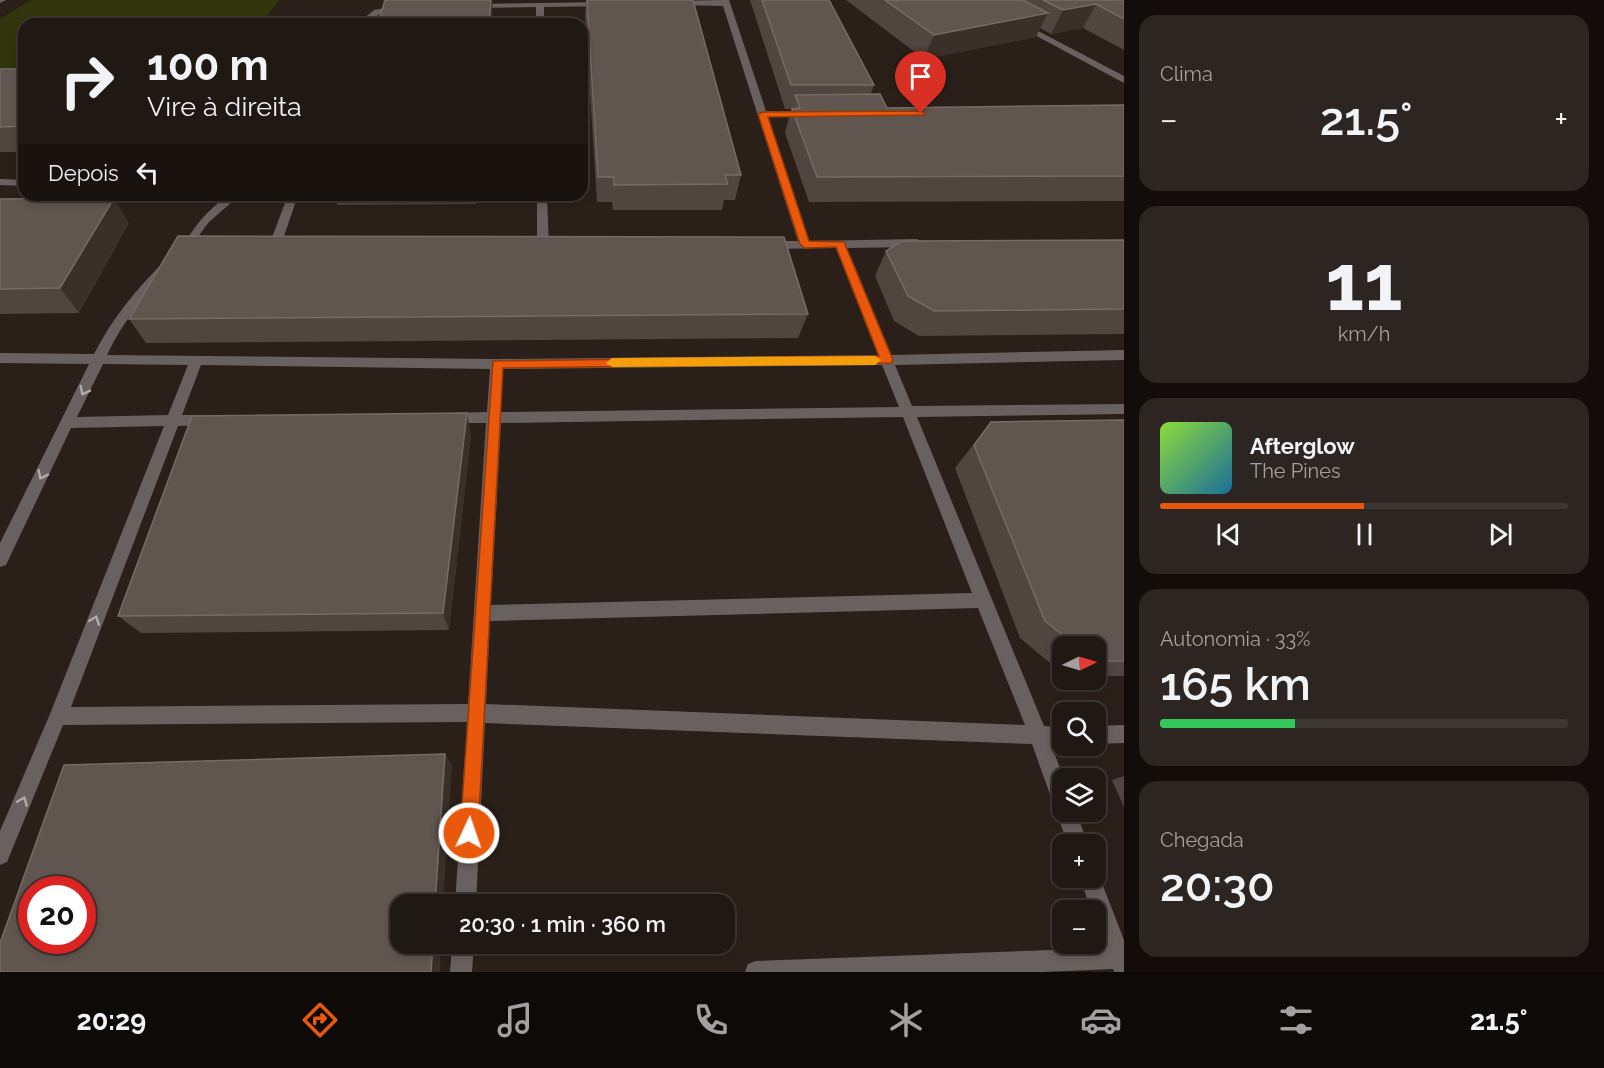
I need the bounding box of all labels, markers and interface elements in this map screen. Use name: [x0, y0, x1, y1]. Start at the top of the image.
text: 100 m: [147, 41, 269, 90]
icon: right: [48, 42, 126, 120]
pin: [895, 51, 946, 113]
icon: arrive: [904, 60, 937, 93]
text: Clima: [1160, 62, 1213, 86]
text: Vire à direita: [147, 91, 302, 122]
text: 21.5°: [1320, 93, 1412, 146]
text: −: [1160, 100, 1178, 139]
text: +: [1554, 100, 1568, 139]
icon: left: [131, 156, 164, 189]
text: Depois: [48, 160, 119, 186]
text: 11: [1325, 237, 1403, 328]
text: km/h: [1338, 322, 1390, 346]
one-way arrow: [80, 385, 91, 395]
text: Afterglow: [1250, 433, 1355, 459]
text: The Pines: [1250, 459, 1341, 483]
one-way arrow: [38, 469, 49, 480]
icon: previous: [1212, 518, 1245, 551]
icon: pause: [1348, 518, 1381, 551]
icon: next: [1484, 518, 1517, 551]
one-way arrow: [88, 615, 100, 626]
text: Autonomia · 33%: [1160, 627, 1310, 651]
north arrow: [1052, 636, 1106, 690]
map controls: [1052, 636, 1106, 954]
text: 165 km: [1160, 658, 1311, 711]
button: search: [1052, 702, 1106, 756]
button: layers: [1052, 768, 1106, 822]
one-way arrow: [16, 796, 28, 807]
position arrow: [437, 801, 501, 865]
text: Chegada: [1160, 828, 1244, 852]
button: +: [1052, 834, 1106, 888]
text: 20:30: [1160, 859, 1275, 912]
speed limit sign: 20: [18, 876, 96, 954]
button: −: [1052, 900, 1106, 954]
text: 20:30 · 1 min · 360 m: [459, 911, 666, 937]
icon: directions: [299, 999, 341, 1041]
icon: music: [494, 999, 536, 1041]
icon: phone: [690, 999, 732, 1041]
icon: climate: [885, 999, 927, 1041]
icon: car: [1080, 999, 1122, 1041]
icon: filters: [1275, 999, 1317, 1041]
text: 20:29: [77, 1005, 146, 1036]
text: 21.5°: [1470, 1005, 1527, 1036]

